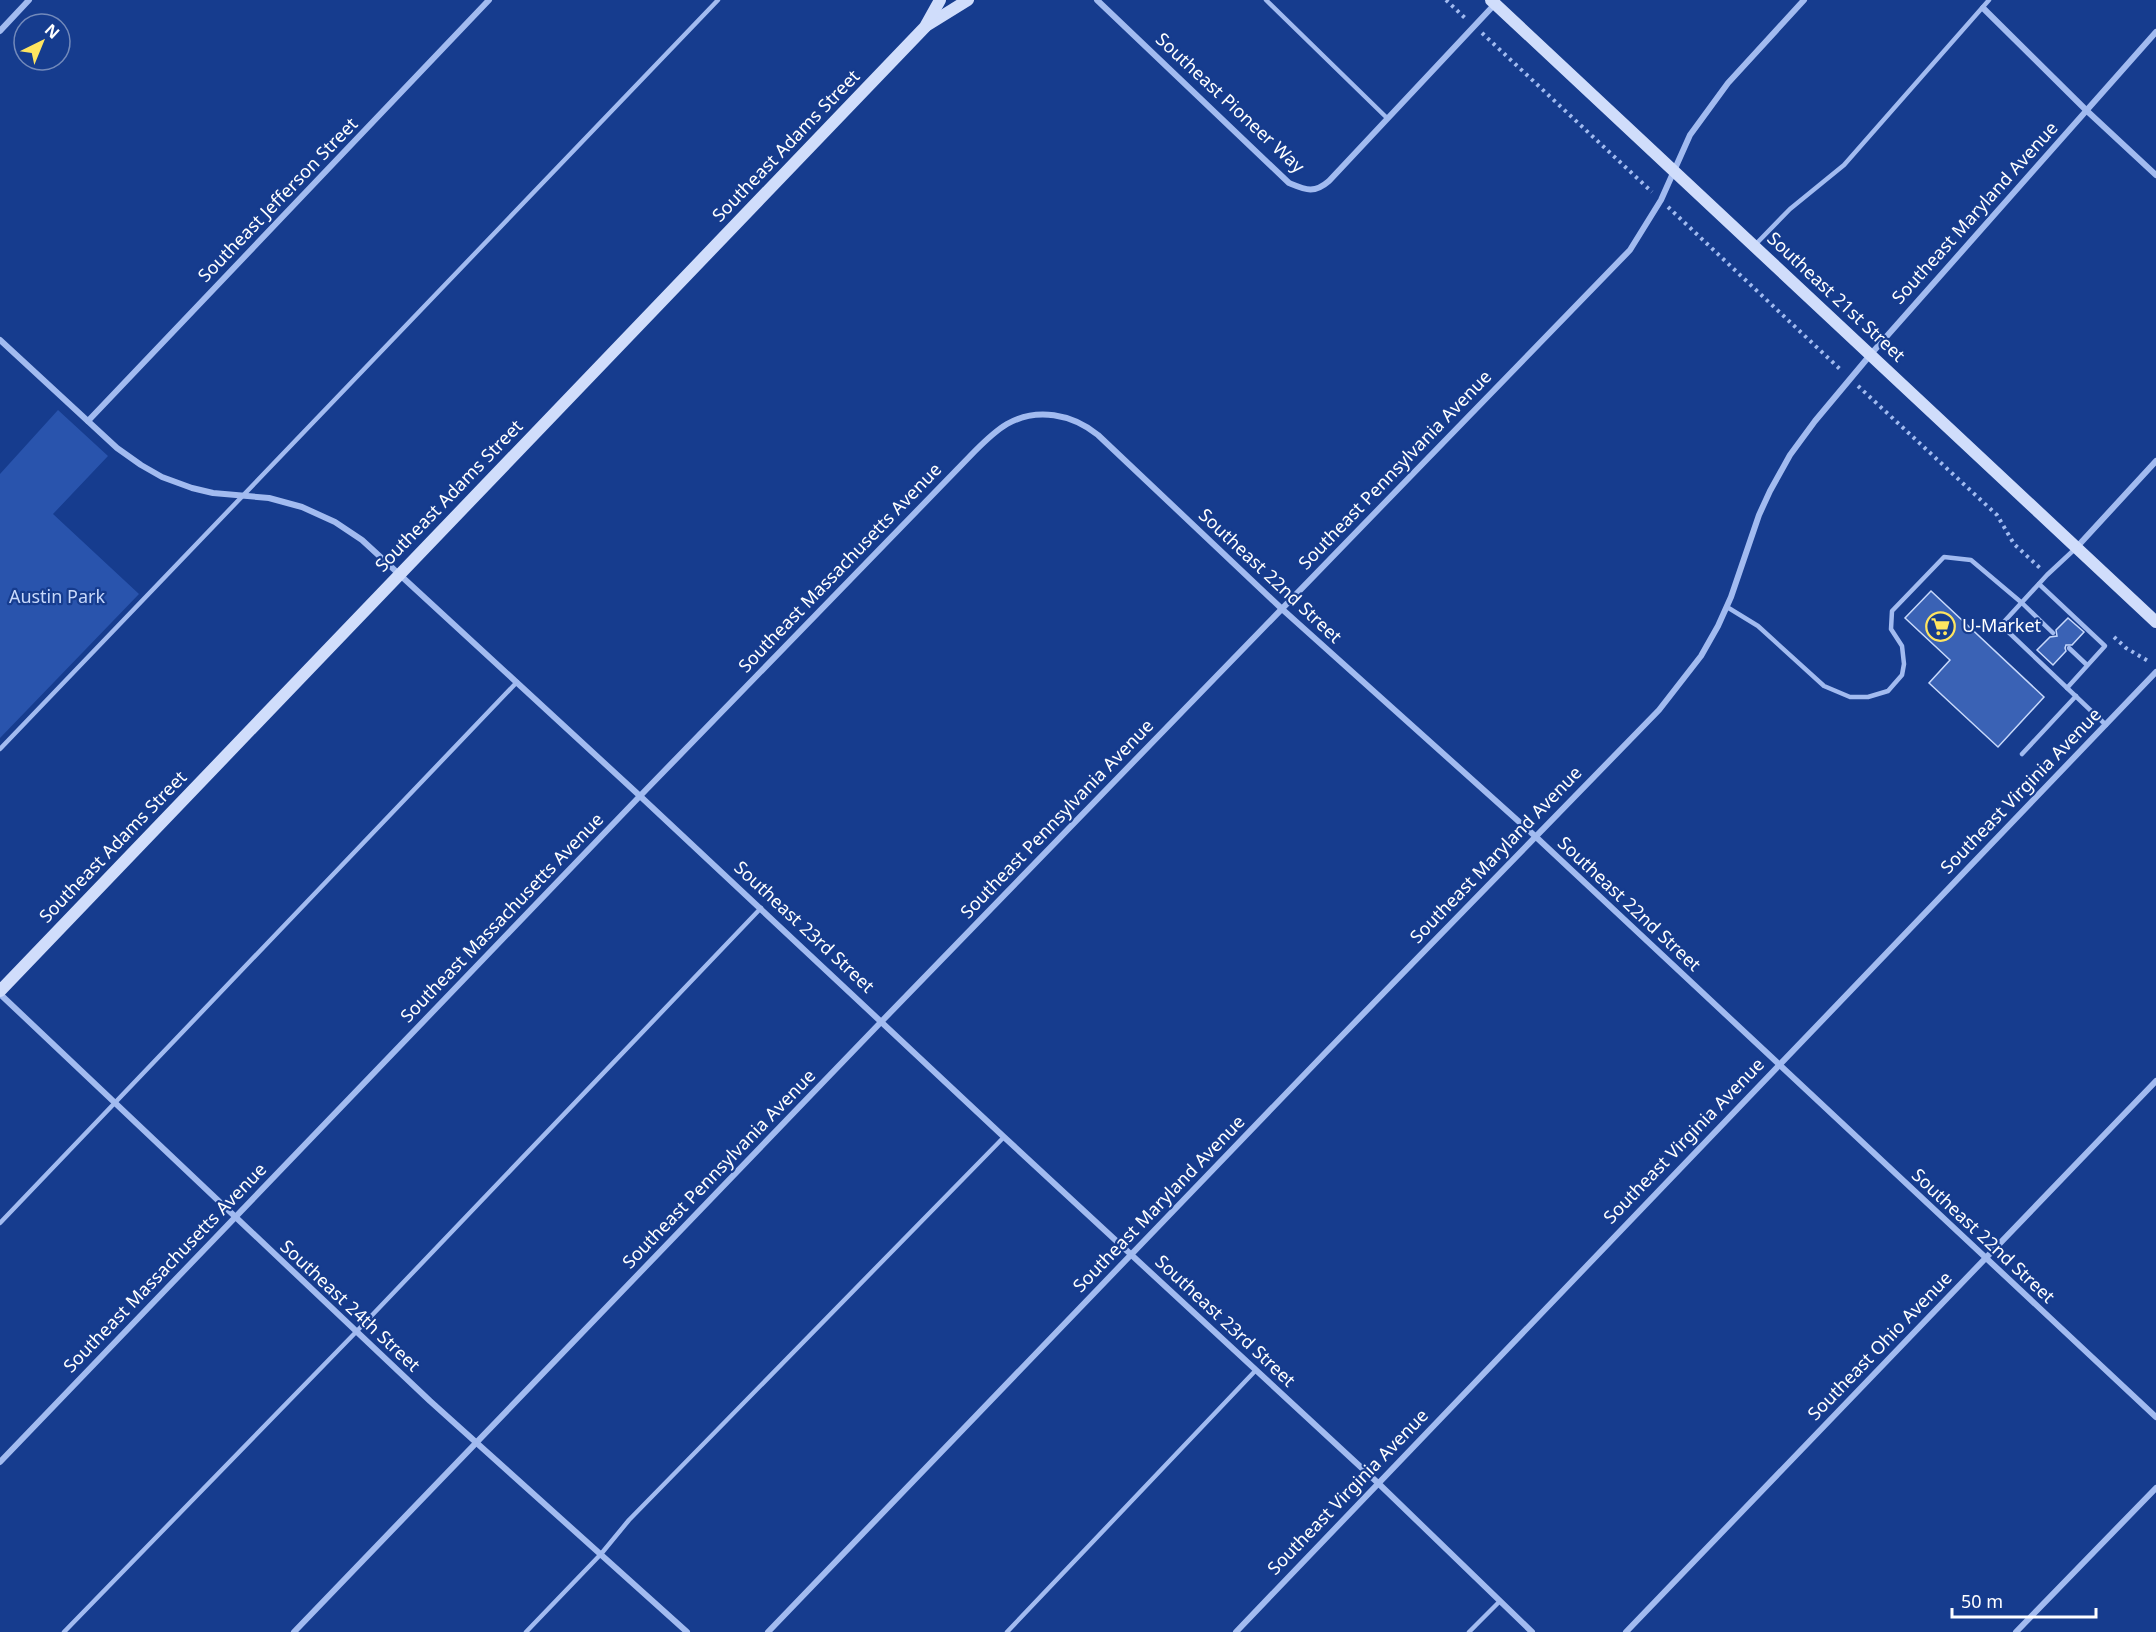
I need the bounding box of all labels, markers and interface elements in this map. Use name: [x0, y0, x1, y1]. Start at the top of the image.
north arrow: [12, 12, 72, 72]
text: N: [40, 19, 64, 44]
street label: Southeast Pioneer Way: [1151, 27, 1311, 178]
street label: Southeast Adams Street: [706, 64, 865, 227]
street label: Southeast Jefferson Street: [192, 111, 363, 287]
street label: Southeast Maryland Avenue: [1886, 116, 2063, 309]
street label: Southeast 21st Street: [1763, 226, 1911, 367]
street label: Southeast Pennsylvania Avenue: [1292, 364, 1496, 574]
street label: Southeast Adams Street: [369, 414, 528, 577]
street label: Southeast Massachusetts Avenue: [733, 457, 946, 677]
street label: Southeast 22nd Street: [1194, 503, 1348, 648]
park label: Austin Park: [9, 584, 105, 608]
supermarket icon: U-Market: [1925, 610, 1957, 642]
place label: U-Market: [1962, 613, 2042, 637]
street label: Southeast Virginia Avenue: [1935, 702, 2106, 878]
street label: Southeast Pennsylvania Avenue: [954, 713, 1158, 923]
street label: Southeast Maryland Avenue: [1404, 761, 1586, 948]
street label: Southeast Adams Street: [33, 765, 192, 928]
street label: Southeast Massachusetts Avenue: [395, 807, 608, 1027]
street label: Southeast 22nd Street: [1553, 831, 1707, 976]
street label: Southeast 23rd Street: [729, 855, 880, 998]
street label: Southeast Virginia Avenue: [1598, 1052, 1769, 1228]
street label: Southeast Pennsylvania Avenue: [616, 1063, 820, 1273]
street label: Southeast Maryland Avenue: [1067, 1110, 1249, 1297]
street label: Southeast Massachusetts Avenue: [58, 1157, 271, 1377]
street label: Southeast 22nd Street: [1907, 1163, 2061, 1308]
street label: Southeast 24th Street: [276, 1234, 426, 1377]
street label: Southeast 23rd Street: [1150, 1249, 1301, 1392]
street label: Southeast Ohio Avenue: [1802, 1266, 1957, 1425]
street label: Southeast Virginia Avenue: [1262, 1403, 1433, 1579]
scale bar: [1952, 1581, 2096, 1619]
text: 50 m: [1961, 1589, 2003, 1613]

